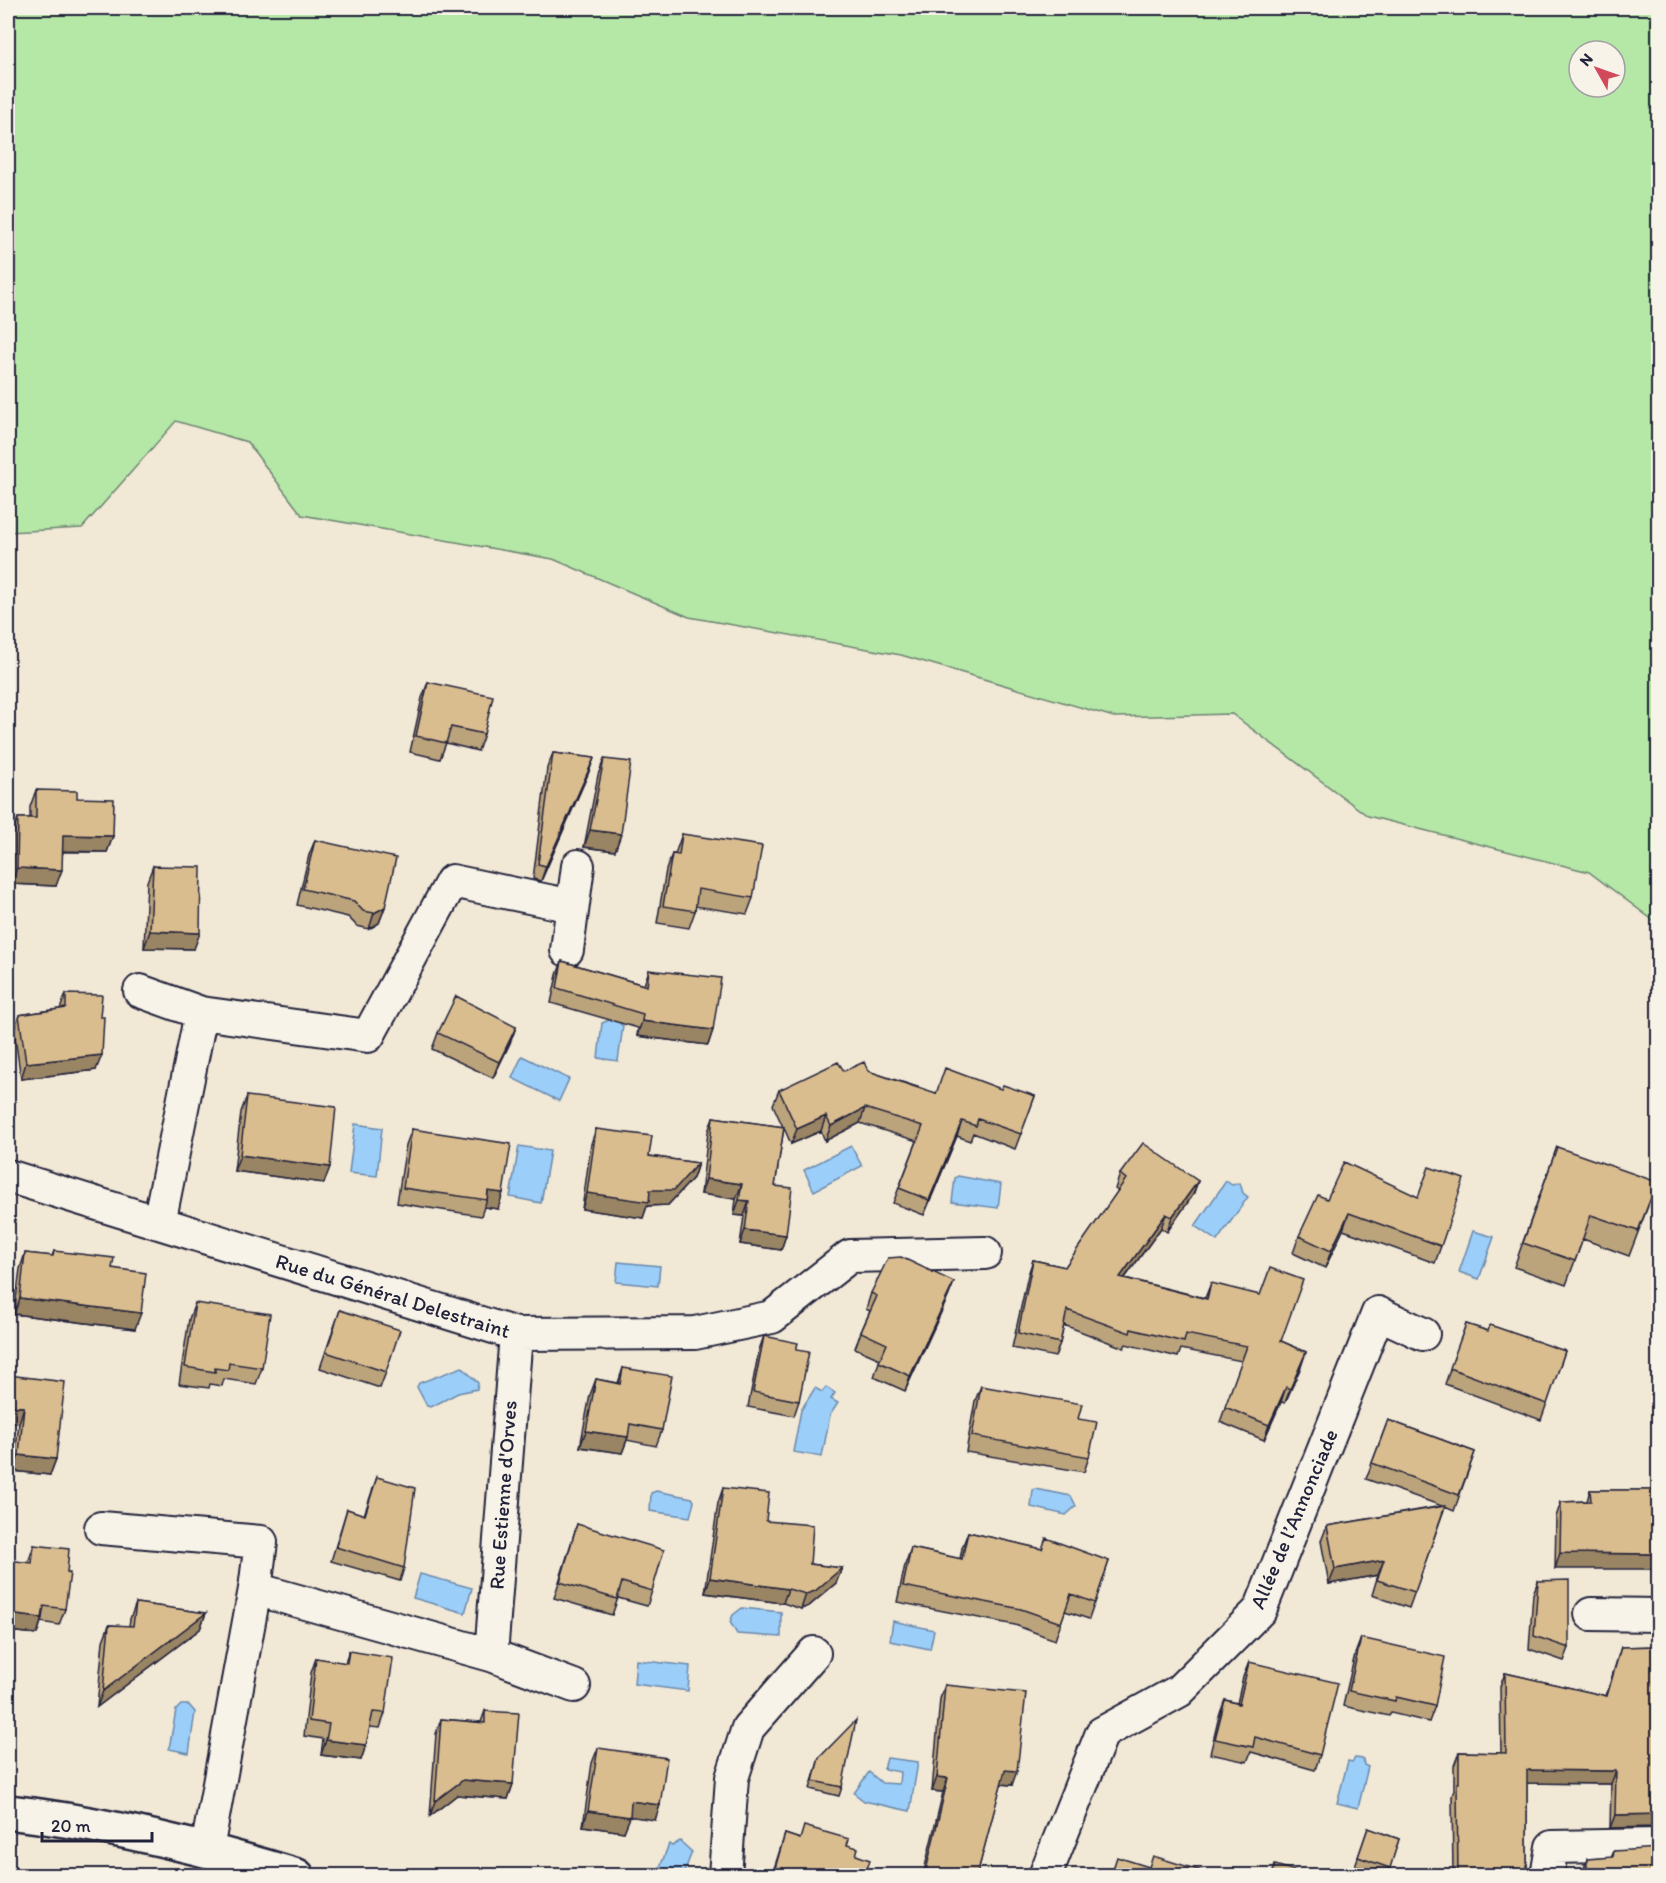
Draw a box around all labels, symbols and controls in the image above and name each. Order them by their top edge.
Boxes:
north arrow [1567,39,1627,99]
text: N [1575,49,1597,70]
street label: Rue du Général Delestraint [273,1248,514,1343]
street label: Rue Estienne d'Orves [483,1400,522,1590]
street label: Allée de l’Annonciade [1244,1425,1343,1612]
scale bar [42,1805,152,1843]
text: 20 m [51,1815,91,1837]

